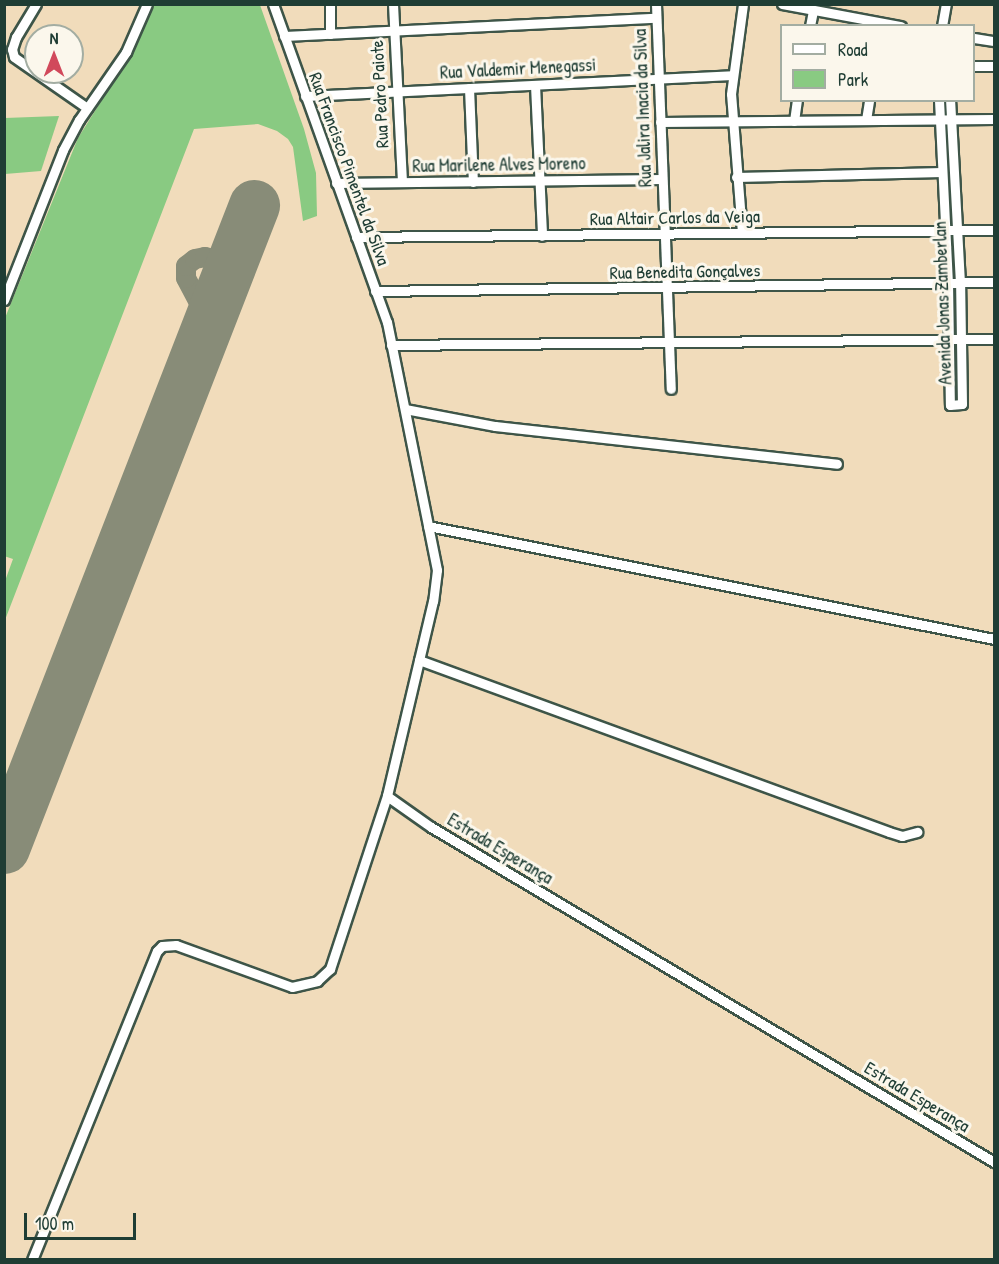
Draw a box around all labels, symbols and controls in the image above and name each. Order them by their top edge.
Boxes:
north arrow [24,24,84,84]
legend [780,24,975,102]
text: N [50,27,58,49]
street label: Rua Jalira Inacia da Silva [629,28,657,188]
text: Road [838,37,868,62]
street label: Rua Pedro Paiote [366,39,394,149]
street label: Rua Valdemir Menegassi [439,54,597,84]
text: Park [838,67,868,92]
street label: Rua Francisco Pimentel da Silva [304,70,394,268]
street label: Rua Marilene Alves Moreno [412,153,586,177]
street label: Rua Altair Carlos da Veiga [590,206,760,230]
street label: Avenida Jonas Zamberlan [929,221,957,385]
street label: Rua Benedita Gonçalves [609,260,761,284]
street label: Estrada Esperança [443,809,557,889]
street label: Estrada Esperança [860,1057,974,1137]
scale bar [27,1201,140,1239]
text: 100 m [35,1211,74,1236]

